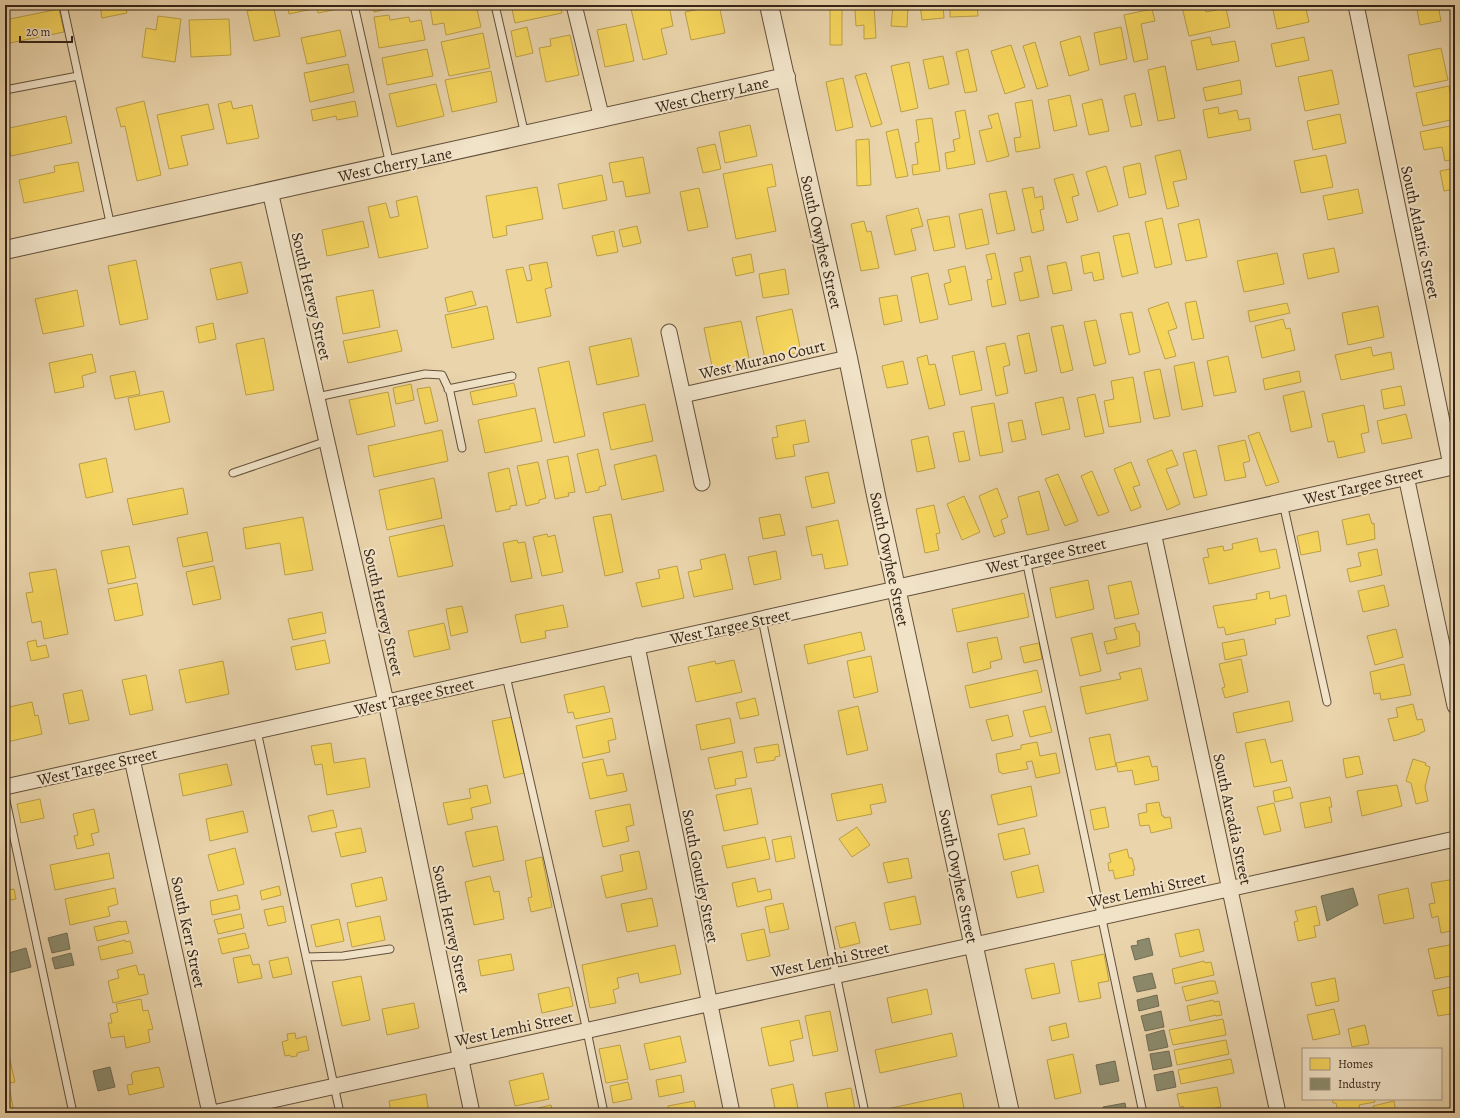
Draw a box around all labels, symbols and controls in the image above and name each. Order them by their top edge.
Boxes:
scale bar [20,18,72,44]
text: 20 m [26,24,50,40]
street label: West Cherry Lane [652,71,771,119]
street label: West Cherry Lane [335,142,454,188]
street label: South Atlantic Street [1395,164,1445,301]
street label: South Owyhee Street [795,173,847,311]
street label: South Hervey Street [286,230,336,362]
street label: West Murano Court [696,335,827,385]
street label: West Targee Street [1300,462,1425,511]
street label: South Owyhee Street [864,490,914,628]
street label: West Targee Street [983,533,1108,580]
street label: South Hervey Street [358,546,408,678]
street label: West Targee Street [667,604,792,651]
street label: West Targee Street [351,673,476,722]
street label: West Targee Street [34,743,159,792]
street label: South Arcadia Street [1207,751,1257,887]
street label: South Owyhee Street [933,807,983,945]
street label: South Gourley Street [676,808,724,945]
street label: South Hervey Street [427,863,475,995]
street label: West Lemhi Street [1085,867,1208,913]
street label: South Kerr Street [165,875,211,990]
street label: West Lemhi Street [768,937,891,983]
street label: West Lemhi Street [452,1006,575,1052]
legend [1302,1048,1442,1100]
text: Homes [1338,1056,1373,1072]
text: Industry [1338,1076,1381,1092]

